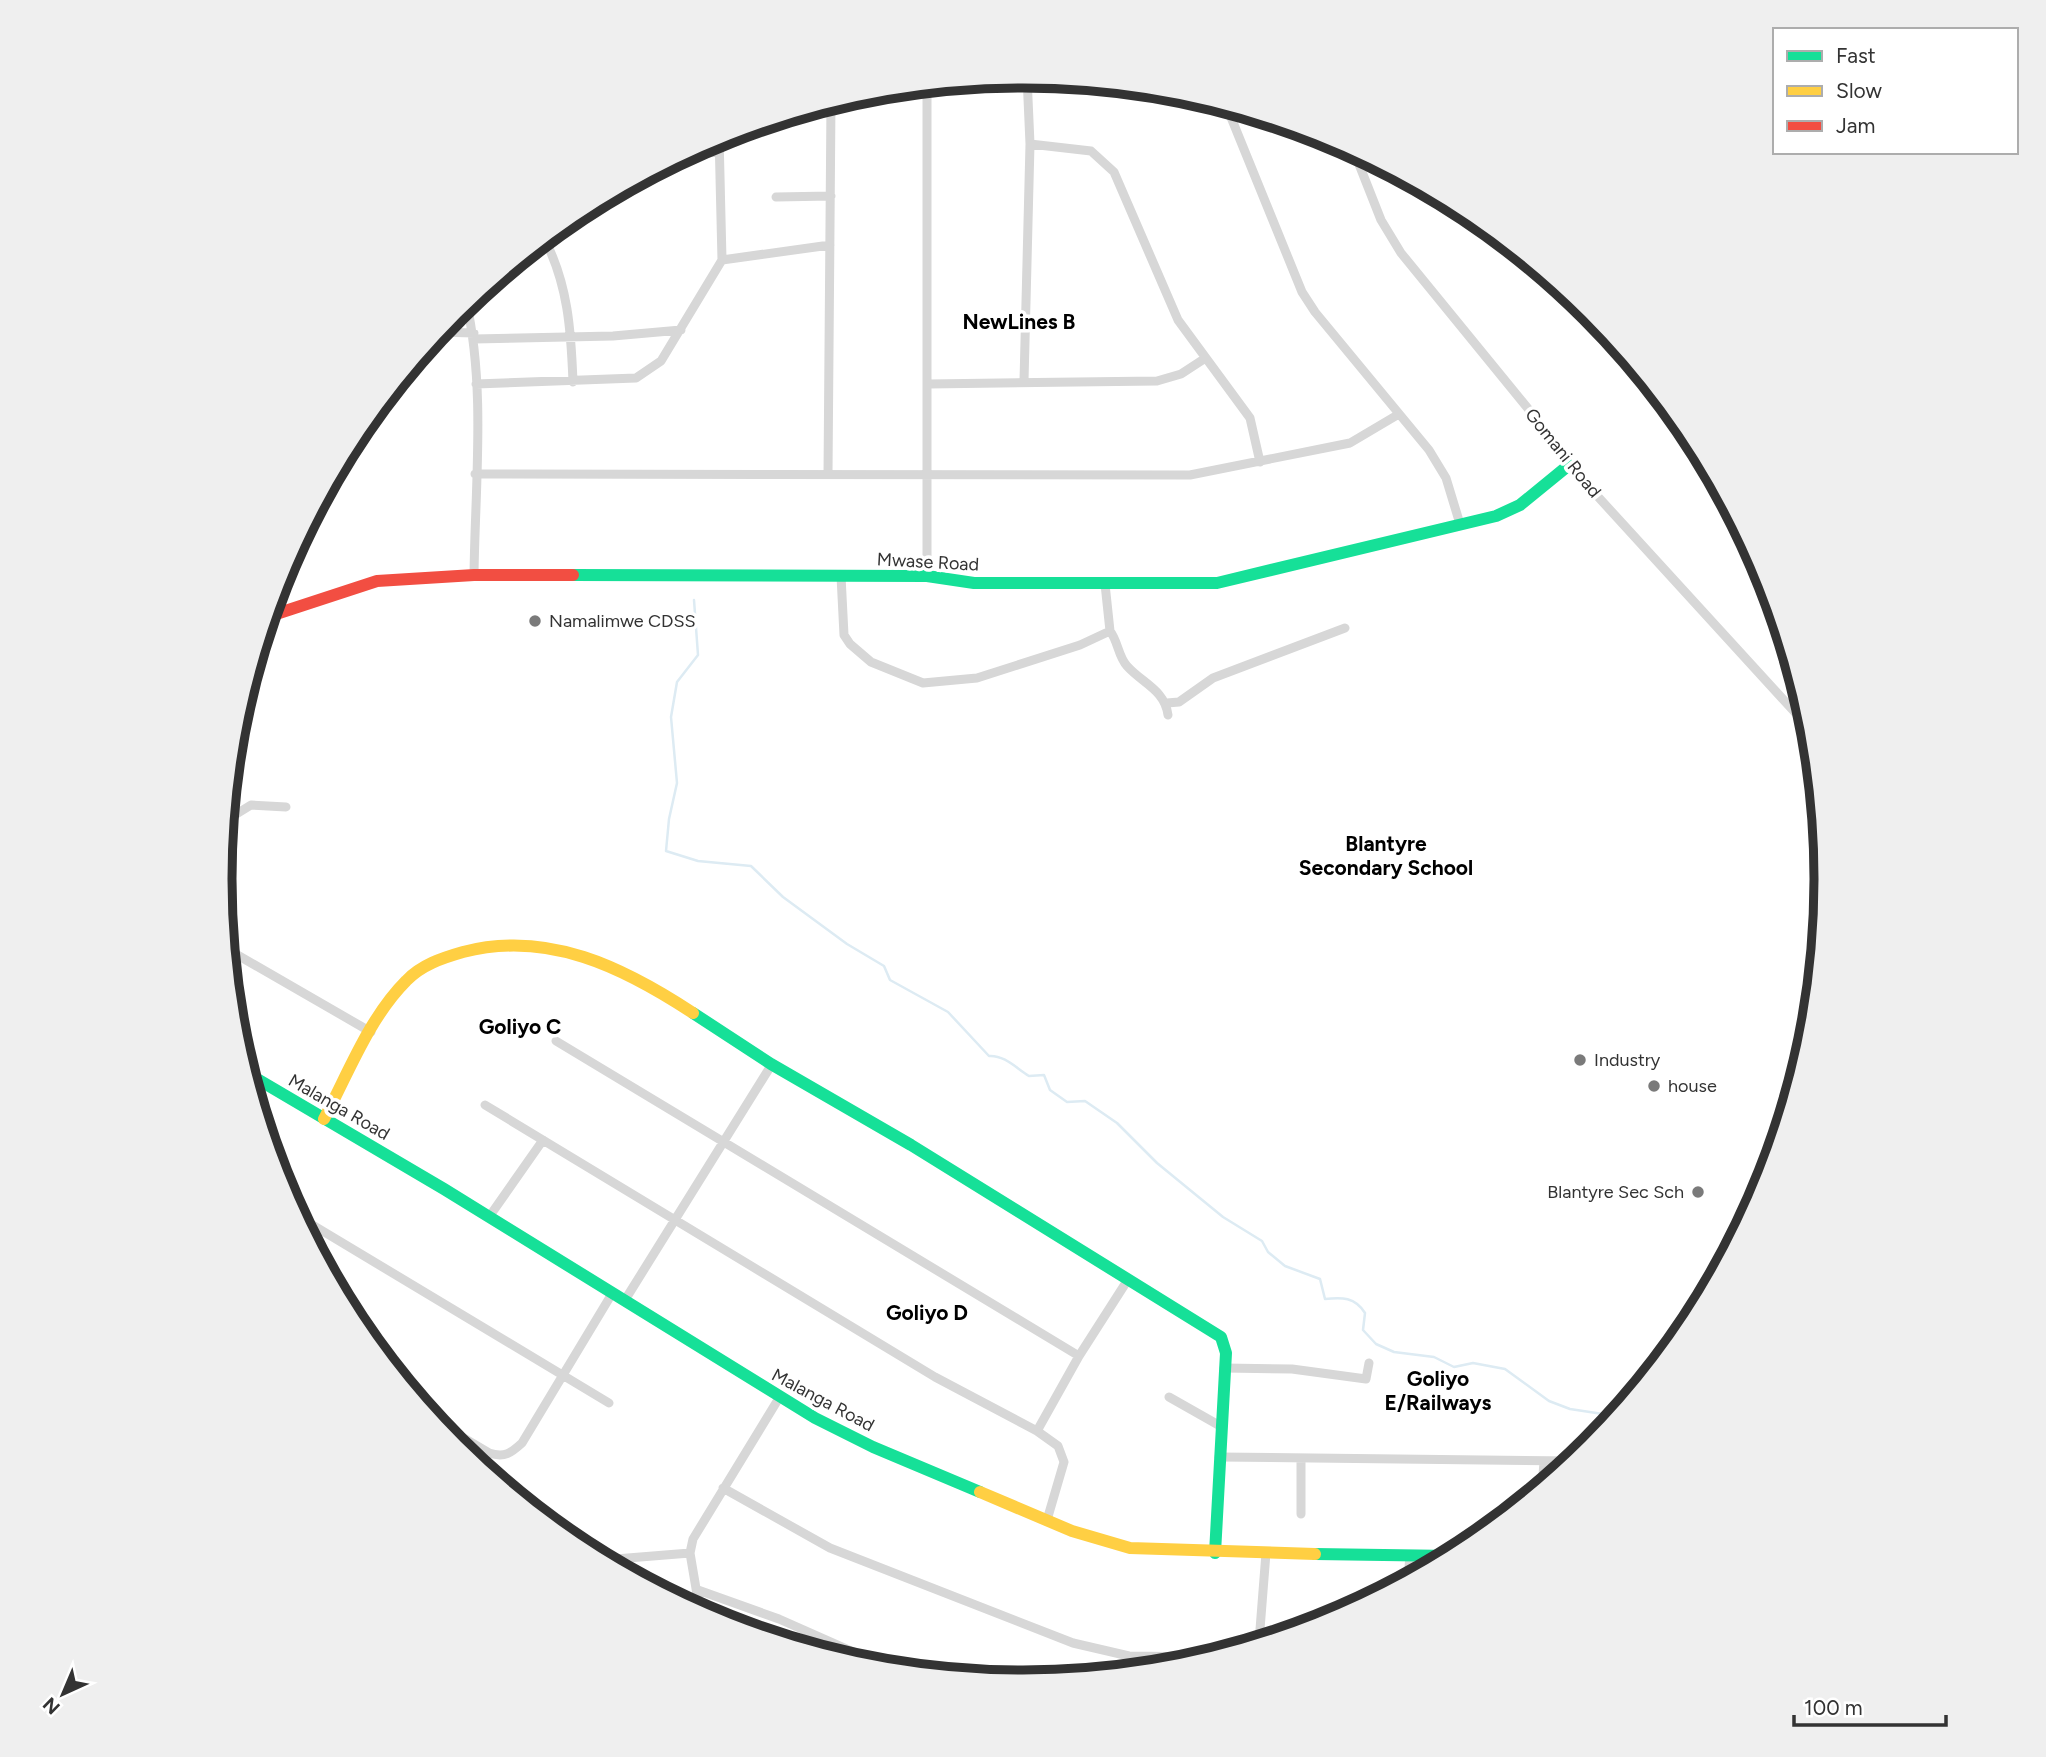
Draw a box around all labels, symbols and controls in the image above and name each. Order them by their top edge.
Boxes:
legend [1773,28,2018,154]
text: Fast [1836,43,1876,68]
text: Slow [1836,78,1882,103]
text: Jam [1836,113,1875,138]
district label: NewLines B [963,309,1076,334]
street label: Gomani Road [1520,404,1606,502]
street label: Mwase Road [876,548,980,576]
place label: Namalimwe CDSS [549,610,696,632]
marker: Namalimwe CDSS [527,613,543,629]
district label: Blantyre Secondary School [1299,831,1473,880]
district label: Goliyo C [479,1014,561,1039]
place label: Industry [1594,1049,1661,1071]
marker: Industry [1572,1052,1588,1068]
street label: Malanga Road [284,1069,394,1145]
place label: house [1668,1075,1717,1097]
marker: house [1646,1078,1662,1094]
place label: Blantyre Sec Sch [1547,1181,1684,1203]
marker: Blantyre Sec Sch [1690,1184,1706,1200]
district label: Goliyo D [886,1300,968,1325]
street label: Malanga Road [768,1364,878,1436]
district label: Goliyo E/Railways [1385,1366,1492,1415]
north arrow [28,1659,98,1729]
scale bar [1794,1684,1946,1728]
text: N [38,1692,65,1719]
text: 100 m [1804,1695,1863,1720]

